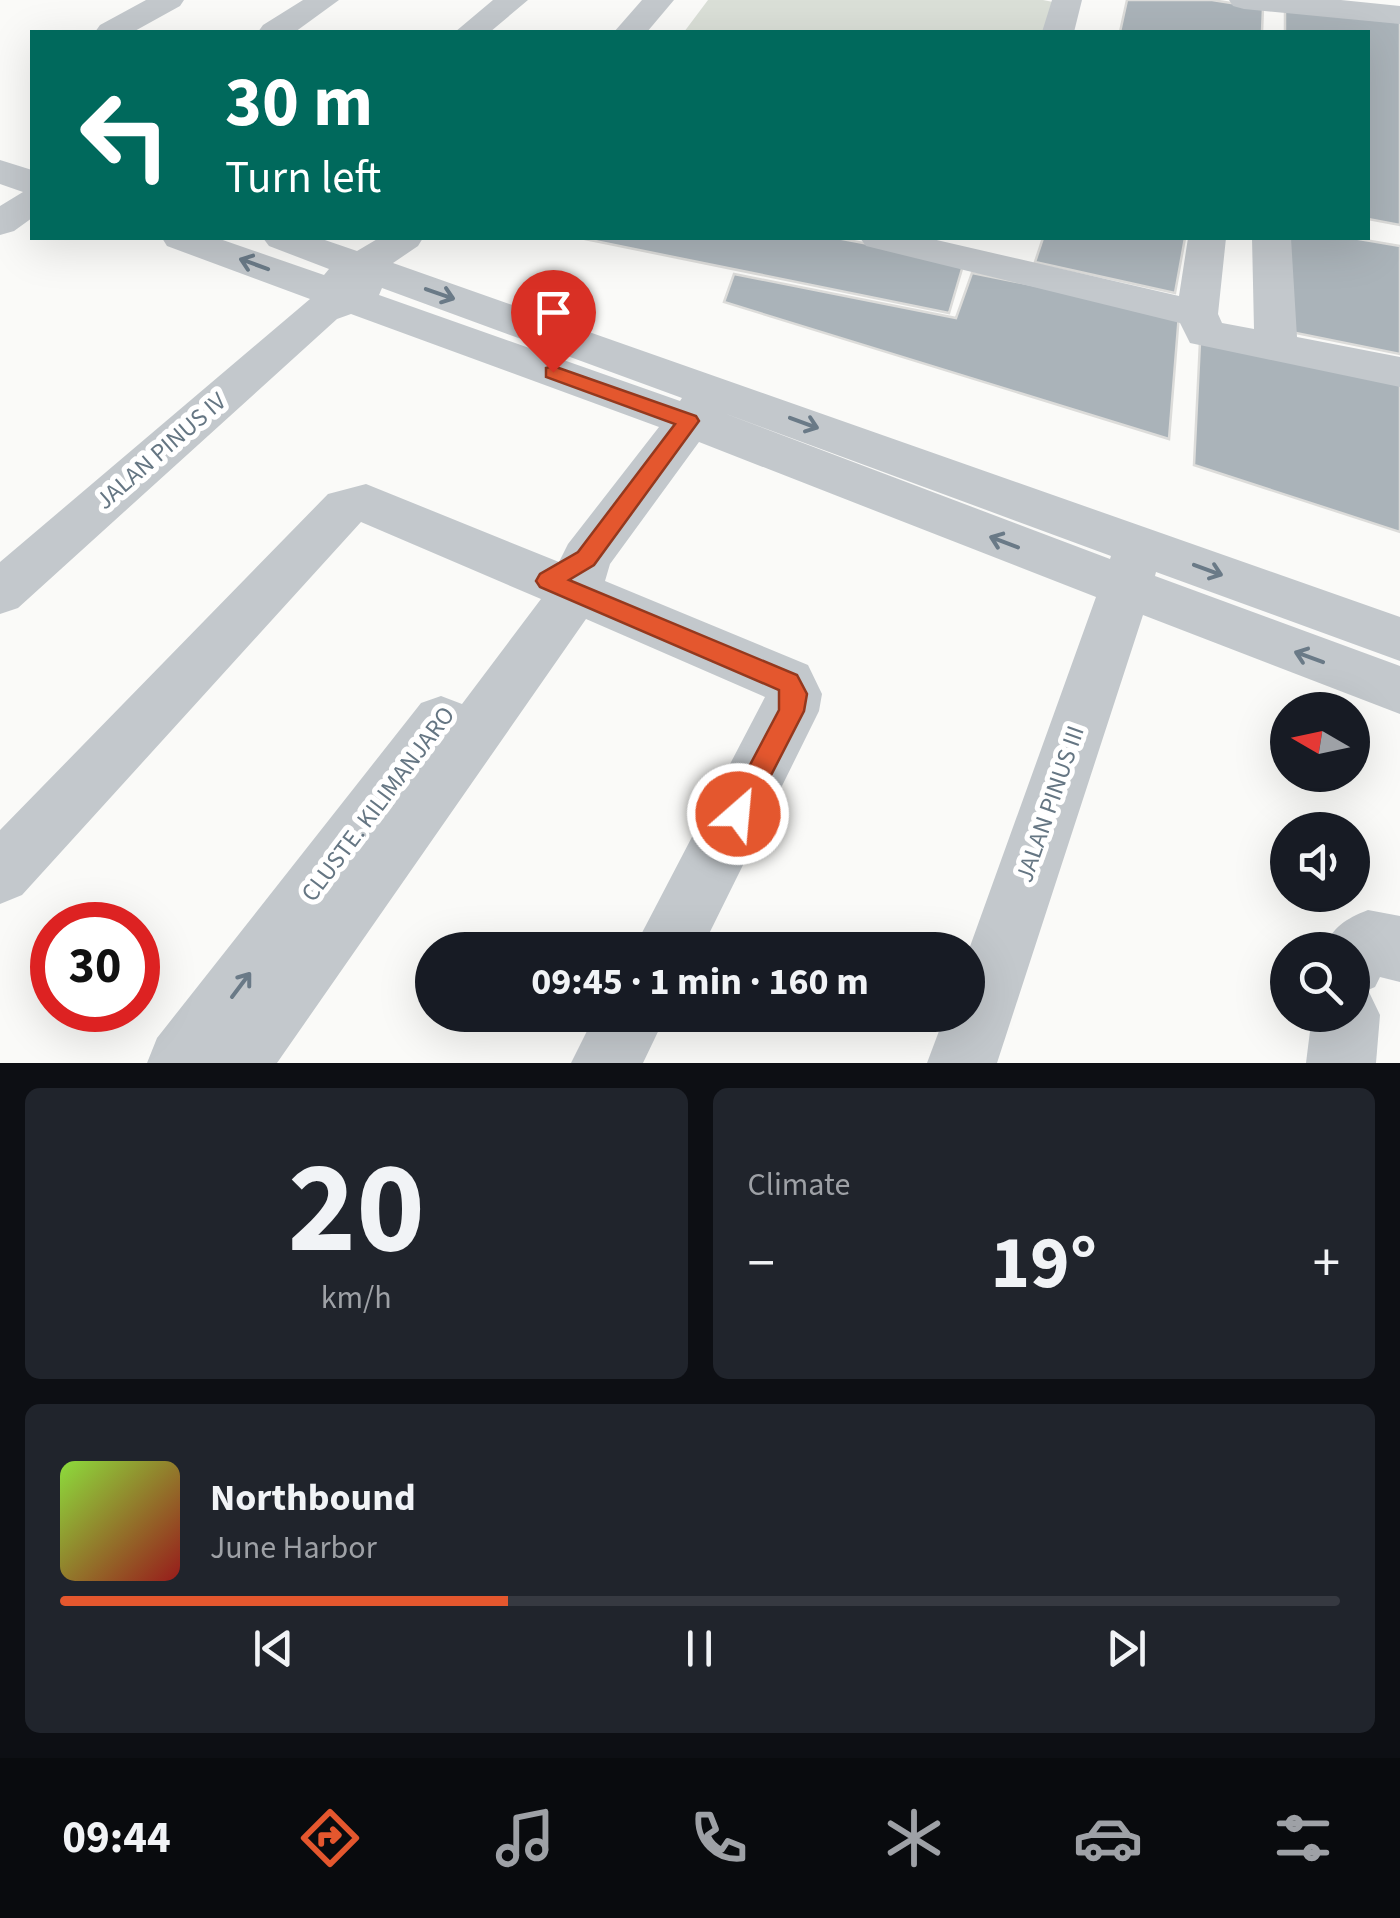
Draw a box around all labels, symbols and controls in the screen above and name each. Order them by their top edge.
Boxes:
text: 30 m [225,53,373,153]
icon: left [60,70,190,200]
text: Turn left [225,146,381,210]
one-way arrow [239,254,270,272]
pin [511,270,596,373]
icon: arrive [526,285,581,340]
one-way arrow [424,286,455,304]
street label: JALAN PINUS IV [88,384,234,518]
one-way arrow [788,415,819,433]
one-way arrow [990,532,1020,550]
one-way arrow [1192,562,1223,580]
one-way arrow [1294,647,1325,665]
north arrow [1270,692,1370,792]
map controls [1270,692,1370,1032]
street label: CLUSTE. KILIMANJARO [293,699,463,909]
street label: JALAN PINUS III [1006,721,1094,887]
position arrow [686,762,790,866]
button: sound [1270,812,1370,912]
speed limit sign: 30 [30,902,160,1032]
button: search [1270,932,1370,1032]
text: 09:45 · 1 min · 160 m [531,955,869,1009]
one-way arrow [230,972,251,999]
text: 20 [288,1117,425,1302]
text: Climate [748,1162,850,1208]
text: 19° [990,1210,1097,1317]
text: − [748,1225,775,1303]
text: + [1313,1225,1340,1303]
text: km/h [321,1275,392,1321]
text: Northbound [210,1471,416,1525]
text: June Harbor [210,1525,377,1571]
icon: previous [246,1621,301,1676]
icon: pause [672,1621,727,1676]
icon: next [1099,1621,1154,1676]
icon: directions [295,1803,365,1873]
icon: music [490,1803,560,1873]
icon: phone [684,1803,754,1873]
icon: climate [879,1803,949,1873]
icon: car [1073,1803,1143,1873]
icon: filters [1268,1803,1338,1873]
text: 09:44 [62,1806,171,1870]

